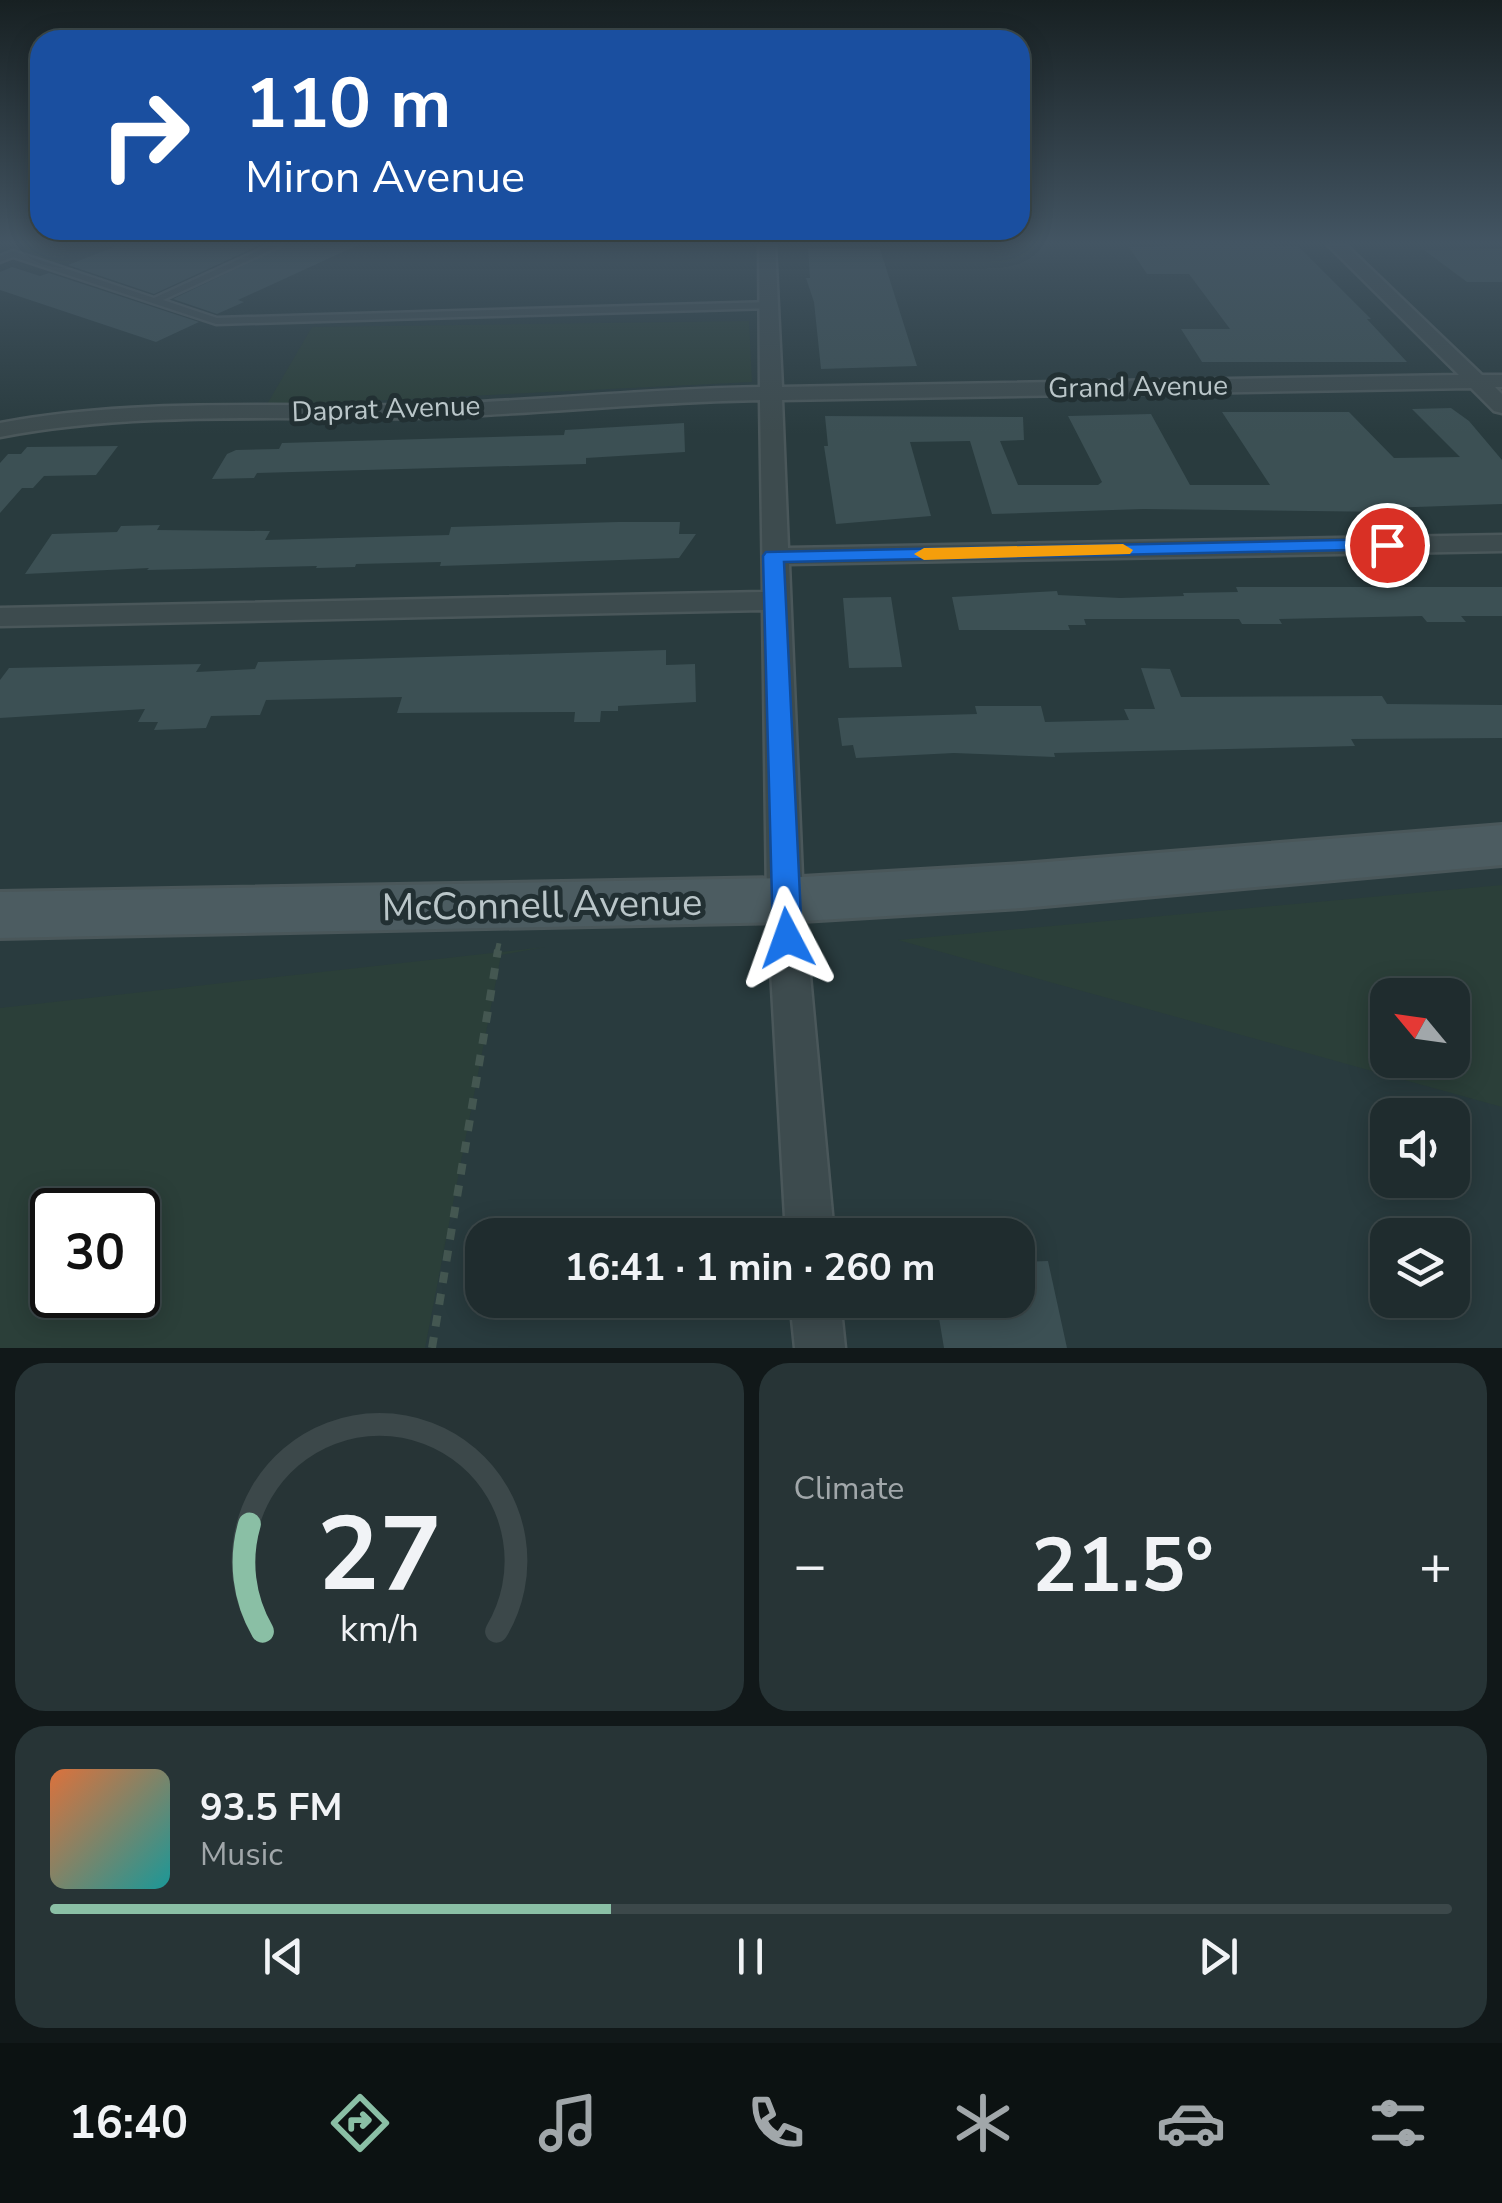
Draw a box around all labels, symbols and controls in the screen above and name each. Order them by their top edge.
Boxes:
text: 110 m [245,56,451,152]
icon: right [80,70,210,200]
text: Miron Avenue [245,147,525,208]
street label: Grand Avenue [1048,366,1228,408]
street label: Daprat Avenue [291,387,481,431]
pin [1345,503,1430,588]
icon: arrive [1360,518,1415,573]
street label: McConnell Avenue [381,877,703,933]
position arrow [735,886,839,990]
north arrow [1370,978,1470,1078]
map controls [1370,978,1470,1318]
button: sound [1370,1098,1470,1198]
speed limit sign: 30 [30,1188,160,1318]
button: layers [1370,1218,1470,1318]
text: 16:41 · 1 min · 260 m [565,1242,935,1293]
text: Climate [794,1467,904,1510]
text: 27 [317,1484,442,1626]
text: 21.5° [1032,1515,1214,1617]
text: − [794,1528,827,1603]
text: + [1419,1528,1452,1603]
text: km/h [340,1605,419,1654]
text: 93.5 FM [200,1782,342,1833]
text: Music [200,1833,283,1876]
icon: previous [256,1929,311,1984]
icon: pause [723,1929,778,1984]
icon: next [1191,1929,1246,1984]
icon: directions [325,2088,395,2158]
icon: music [533,2088,603,2158]
icon: phone [741,2088,811,2158]
icon: climate [948,2088,1018,2158]
icon: car [1156,2088,1226,2158]
icon: filters [1363,2088,1433,2158]
text: 16:40 [69,2093,188,2154]

